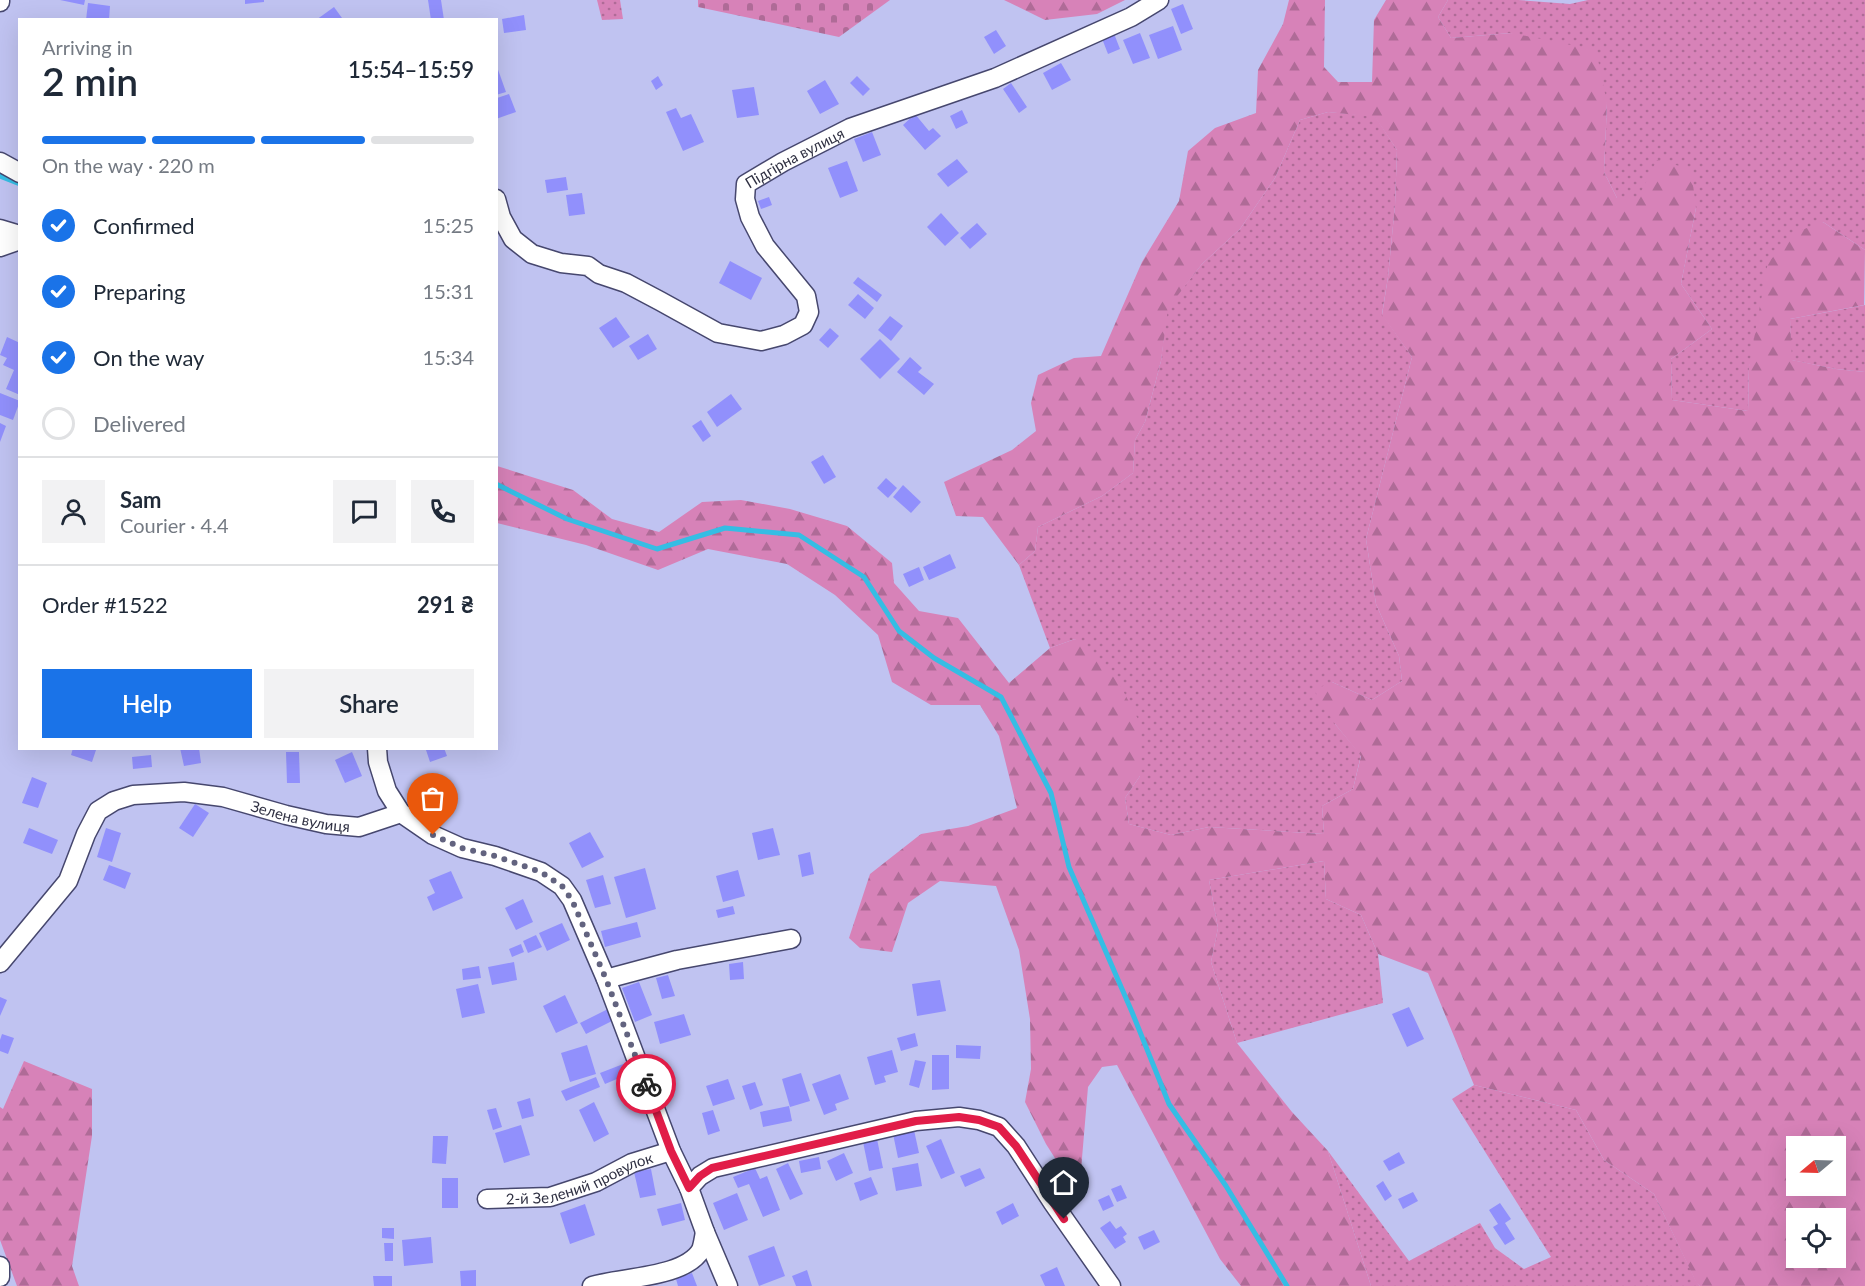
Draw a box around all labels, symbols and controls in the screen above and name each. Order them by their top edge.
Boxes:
text: Arriving in [42,35,133,59]
text: 15:54–15:59 [348,56,474,83]
text: 2 min [42,58,138,104]
street label: Підгірна вулиця [742,124,847,192]
text: On the way · 220 m [42,153,215,177]
icon: check [42,209,75,242]
text: Confirmed [93,212,195,239]
text: 15:25 [423,213,474,237]
icon: check [42,275,75,308]
text: Preparing [93,278,185,305]
text: 15:31 [423,279,474,303]
icon: check [42,341,75,374]
text: On the way [93,344,204,371]
text: 15:34 [423,345,474,369]
text: Delivered [93,410,186,437]
button: person [42,480,105,543]
button: chat [333,480,396,543]
button: phone [411,480,474,543]
text: Sam [120,486,162,513]
text: Courier · 4.4 [120,513,229,537]
text: Order #1522 [42,591,168,618]
text: 291 ₴ [417,591,474,618]
button: Help [42,669,252,738]
button: Share [264,669,474,738]
pin [407,773,458,835]
icon: bag [416,782,449,815]
street label: Зелена вулиця [249,796,351,835]
courier [616,1054,676,1114]
icon: bike [630,1068,663,1101]
north arrow [1786,1136,1846,1196]
map controls [1786,1136,1846,1268]
street label: 2-й Зелений провулок [506,1148,655,1207]
pin [1038,1157,1089,1219]
icon: home [1047,1166,1080,1199]
button: locate [1786,1208,1846,1268]

